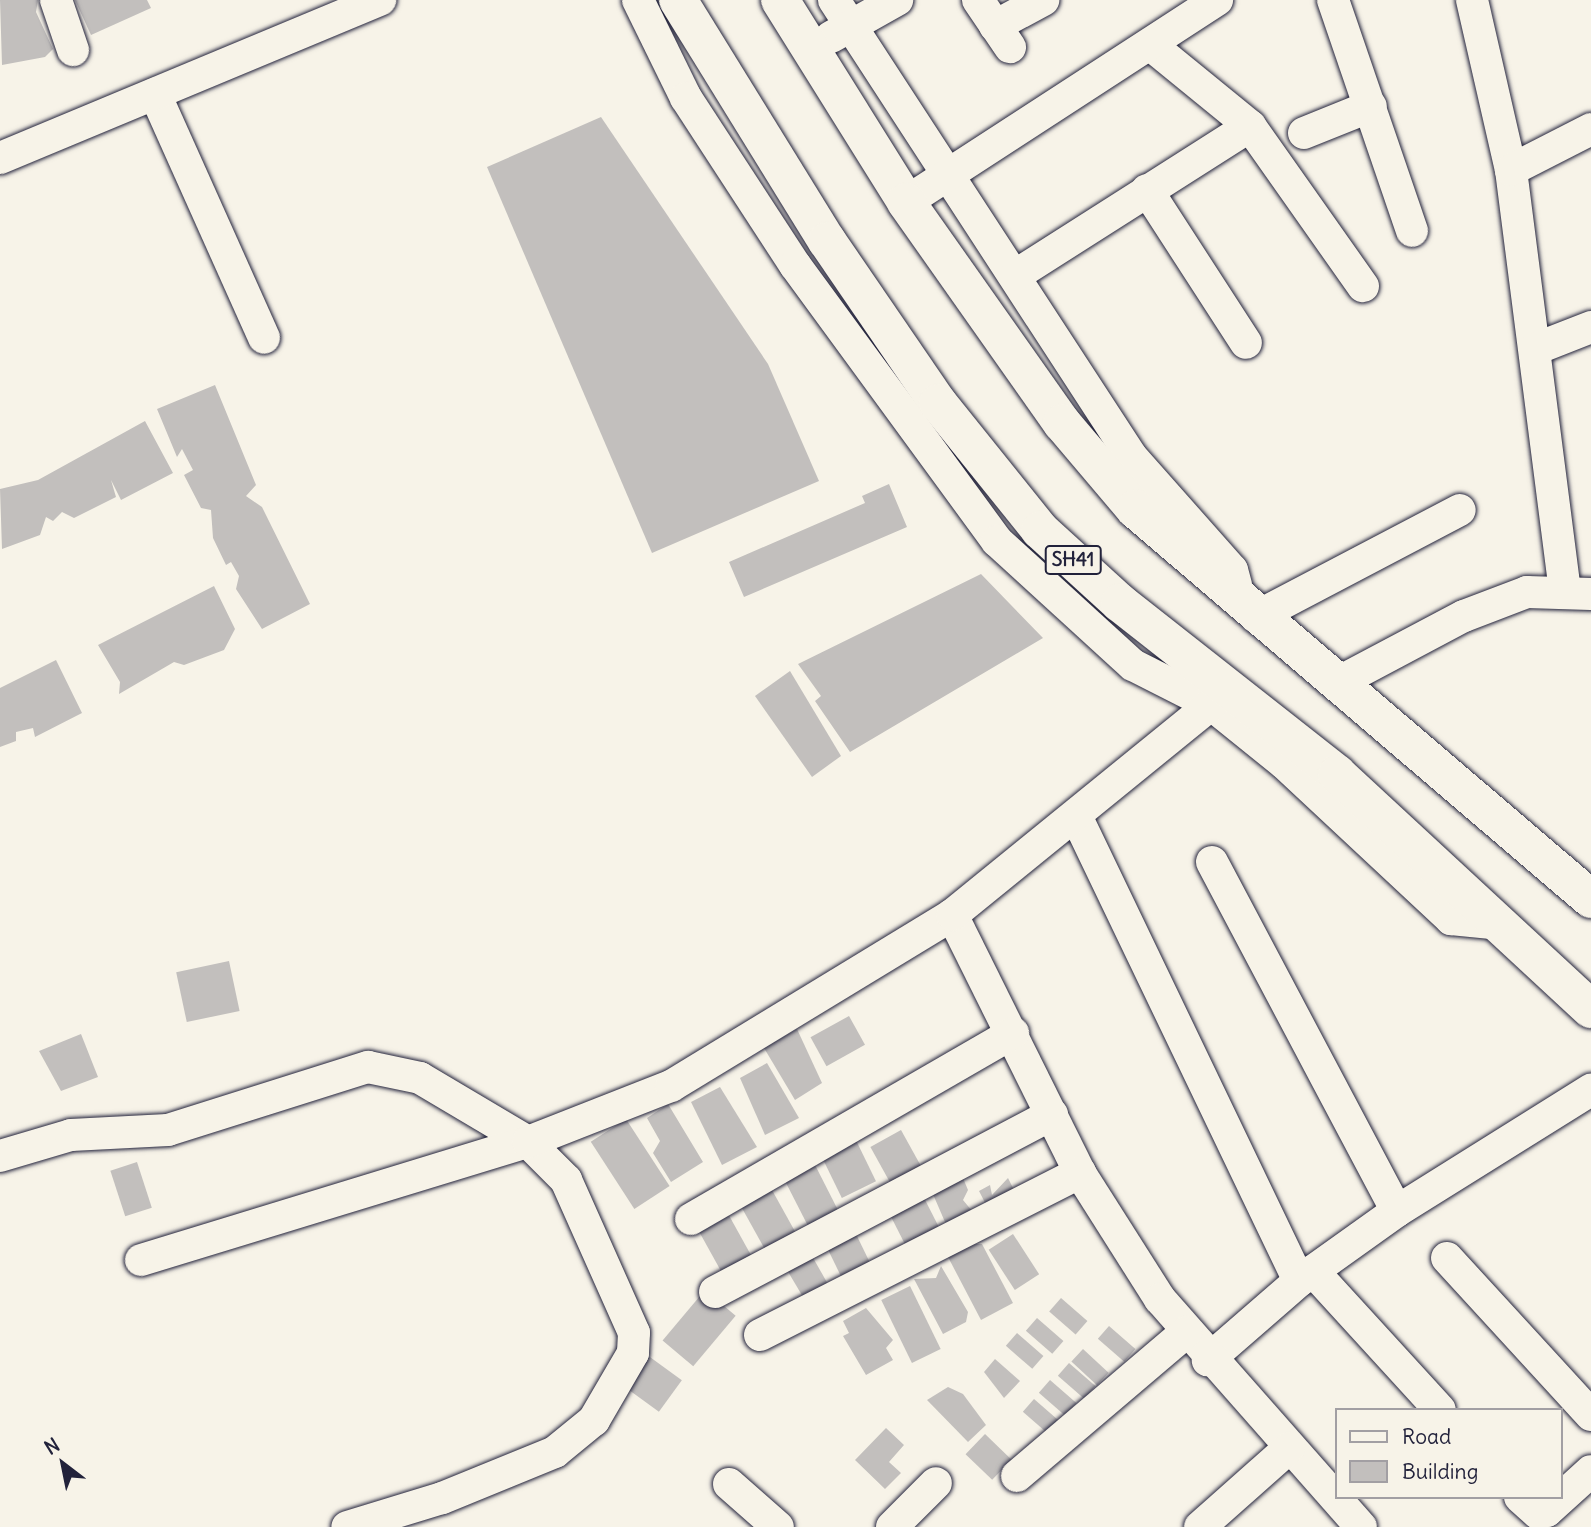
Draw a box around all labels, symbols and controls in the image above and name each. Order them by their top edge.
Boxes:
road number: SH41 [1043,544,1103,576]
legend [1336,1408,1563,1499]
text: Road [1402,1423,1451,1450]
north arrow [28,1429,98,1499]
text: N [40,1433,64,1460]
text: Building [1402,1458,1478,1485]

